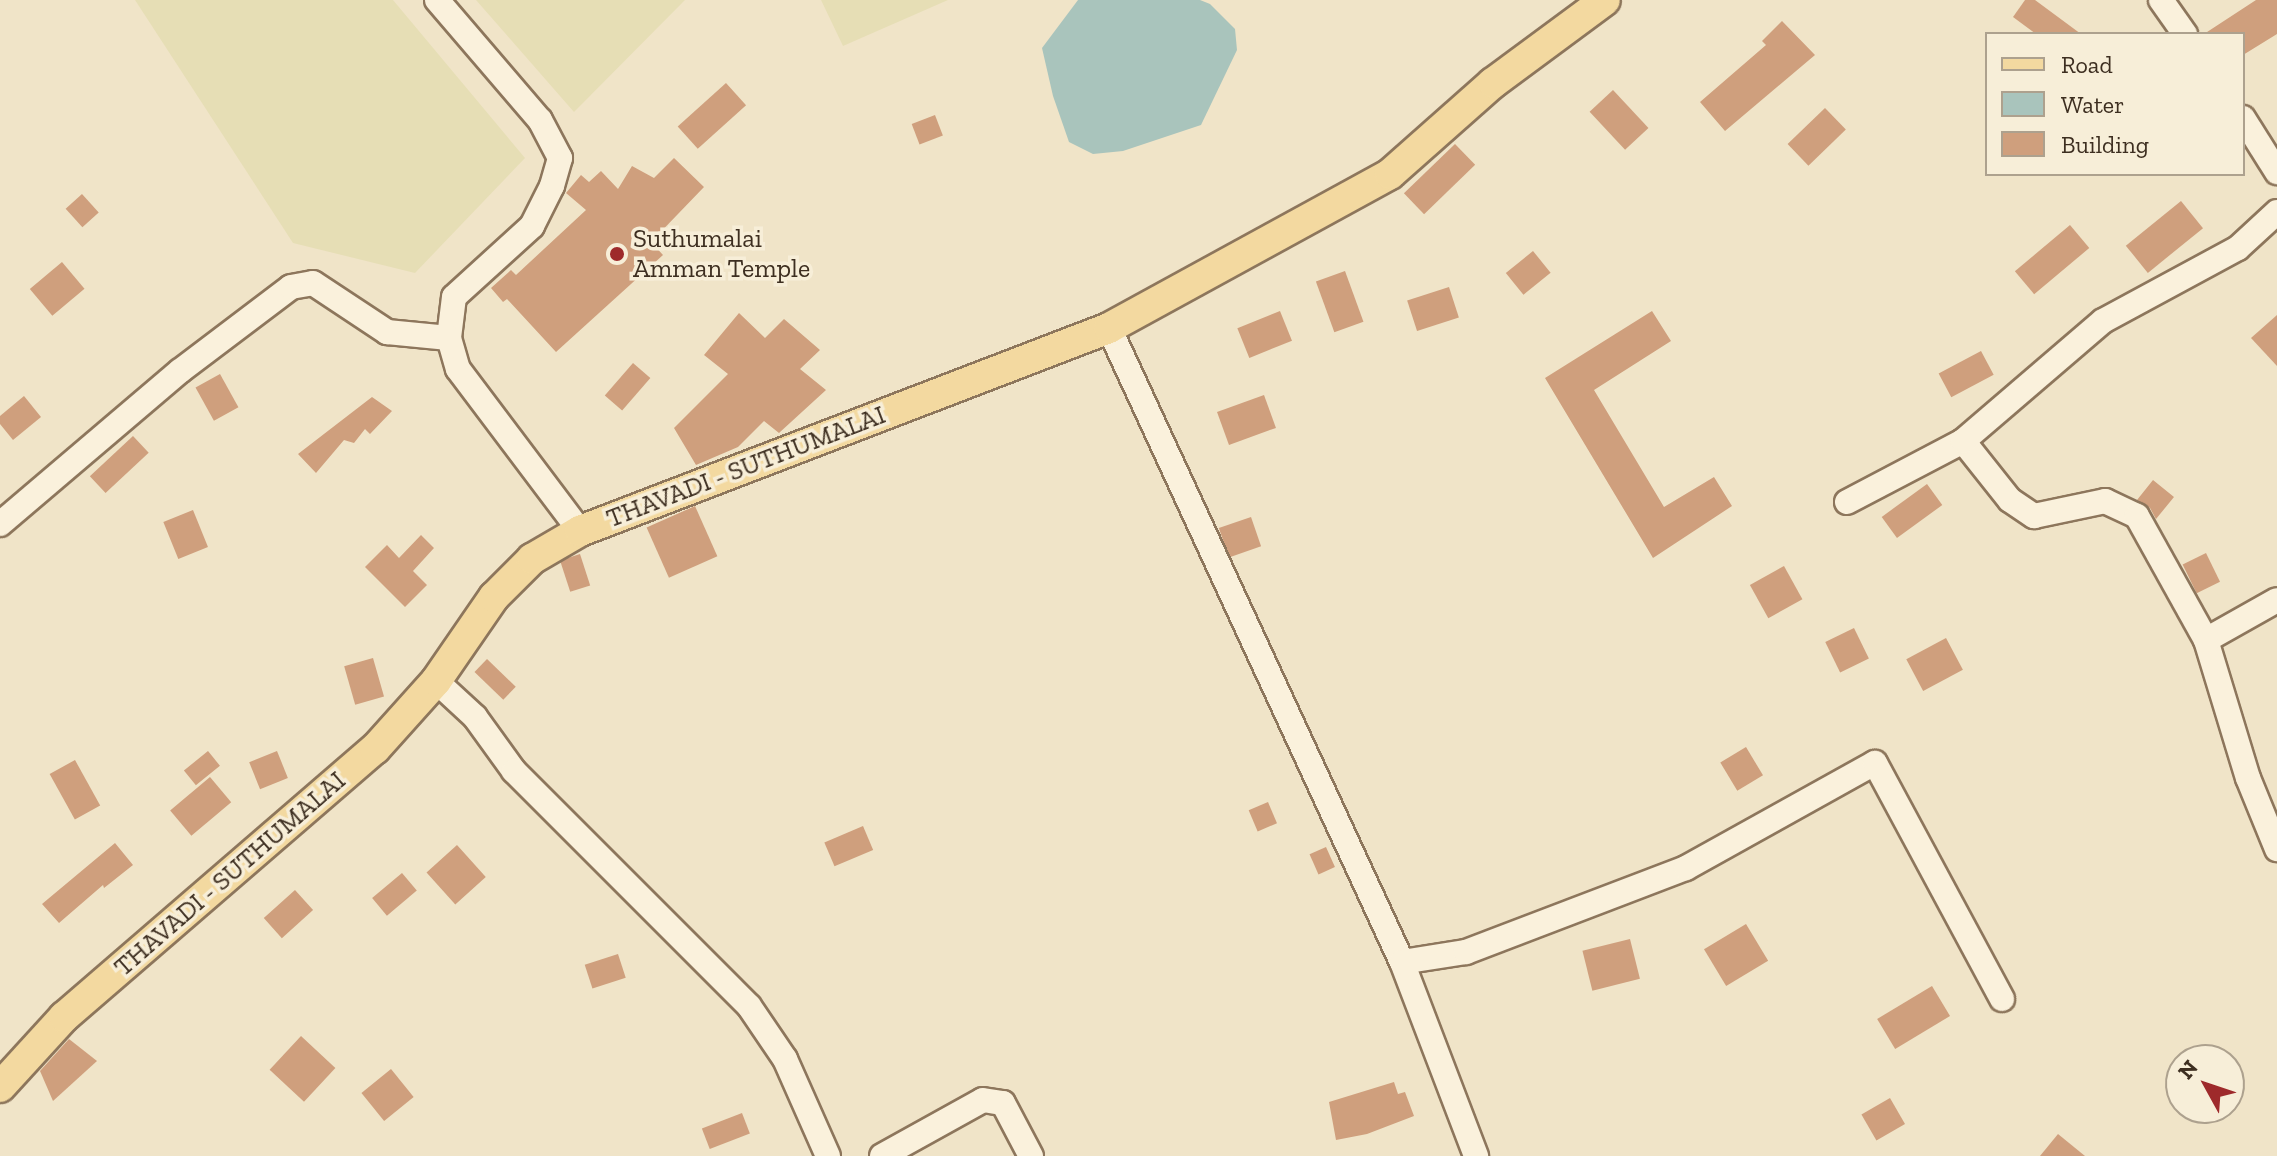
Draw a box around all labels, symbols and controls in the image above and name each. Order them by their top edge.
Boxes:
legend [1985,32,2245,176]
text: Road [2061,50,2113,79]
text: Water [2061,90,2124,119]
text: Building [2061,130,2149,159]
place label: Suthumalai Amman Temple [633,223,811,284]
marker: Suthumalai Amman Temple [608,245,626,263]
street label: THAVADI - SUTHUMALAI [602,399,890,535]
street label: THAVADI - SUTHUMALAI [108,765,352,983]
north arrow [2165,1044,2245,1124]
text: N [2172,1054,2203,1085]

